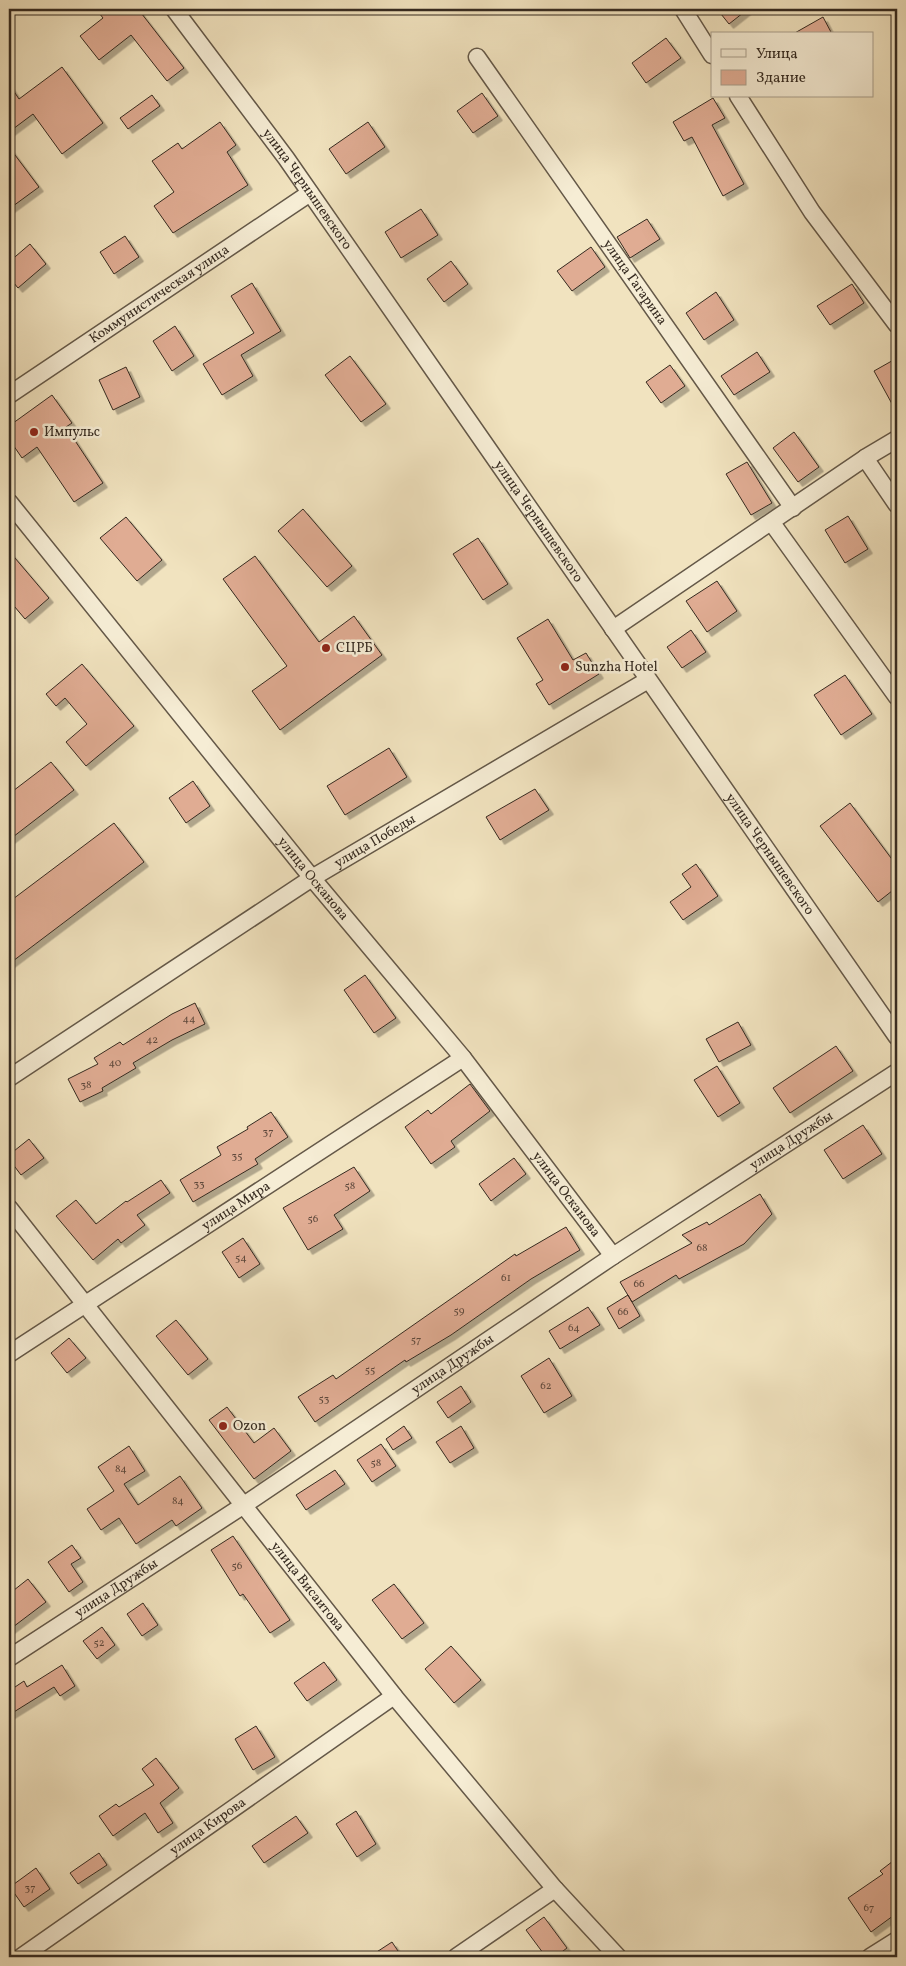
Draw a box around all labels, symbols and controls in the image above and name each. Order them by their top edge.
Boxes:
legend [711,32,874,98]
text: Улица [756,44,798,65]
text: Здание [756,68,806,89]
street label: улица Чернышевского [258,125,357,254]
street label: улица Гагарина [598,236,671,329]
street label: Коммунистическая улица [85,240,233,348]
place label: Импульс [44,423,100,442]
marker: Импульс [28,426,40,438]
street label: улица Чернышевского [490,457,588,586]
place label: СЦРБ [336,639,373,658]
marker: СЦРБ [320,642,332,654]
place label: Sunzha Hotel [575,658,658,677]
marker: Sunzha Hotel [559,661,571,673]
street label: улица Чернышевского [721,789,819,919]
street label: улица Победы [331,809,419,872]
street label: улица Осканова [273,833,353,924]
house number: 44 [182,1012,196,1027]
house number: 42 [146,1033,158,1048]
house number: 40 [109,1056,122,1071]
house number: 38 [80,1078,92,1093]
street label: улица Дружбы [746,1106,837,1175]
house number: 37 [263,1125,273,1140]
street label: улица Осканова [528,1148,605,1241]
house number: 35 [232,1149,242,1164]
house number: 33 [193,1177,205,1192]
street label: улица Мира [198,1177,274,1235]
house number: 58 [345,1179,356,1194]
house number: 56 [308,1212,319,1227]
house number: 68 [696,1241,708,1256]
house number: 54 [235,1251,247,1266]
house number: 61 [501,1271,511,1286]
house number: 66 [633,1277,645,1292]
house number: 59 [454,1304,465,1319]
house number: 66 [617,1305,629,1320]
house number: 64 [568,1321,580,1336]
street label: улица Дружбы [407,1330,498,1399]
house number: 57 [411,1333,421,1348]
house number: 55 [365,1363,375,1378]
house number: 62 [540,1379,552,1394]
house number: 53 [319,1392,330,1407]
place label: Ozon [233,1417,266,1436]
marker: Ozon [217,1420,229,1432]
house number: 58 [371,1456,382,1471]
house number: 84 [115,1462,127,1477]
house number: 84 [172,1494,184,1509]
street label: улица Висаитова [266,1538,349,1635]
street label: улица Дружбы [71,1554,162,1622]
house number: 56 [232,1559,243,1574]
house number: 52 [93,1636,105,1651]
street label: улица Кирова [166,1793,250,1860]
house number: 37 [25,1881,35,1896]
house number: 67 [864,1901,874,1916]

